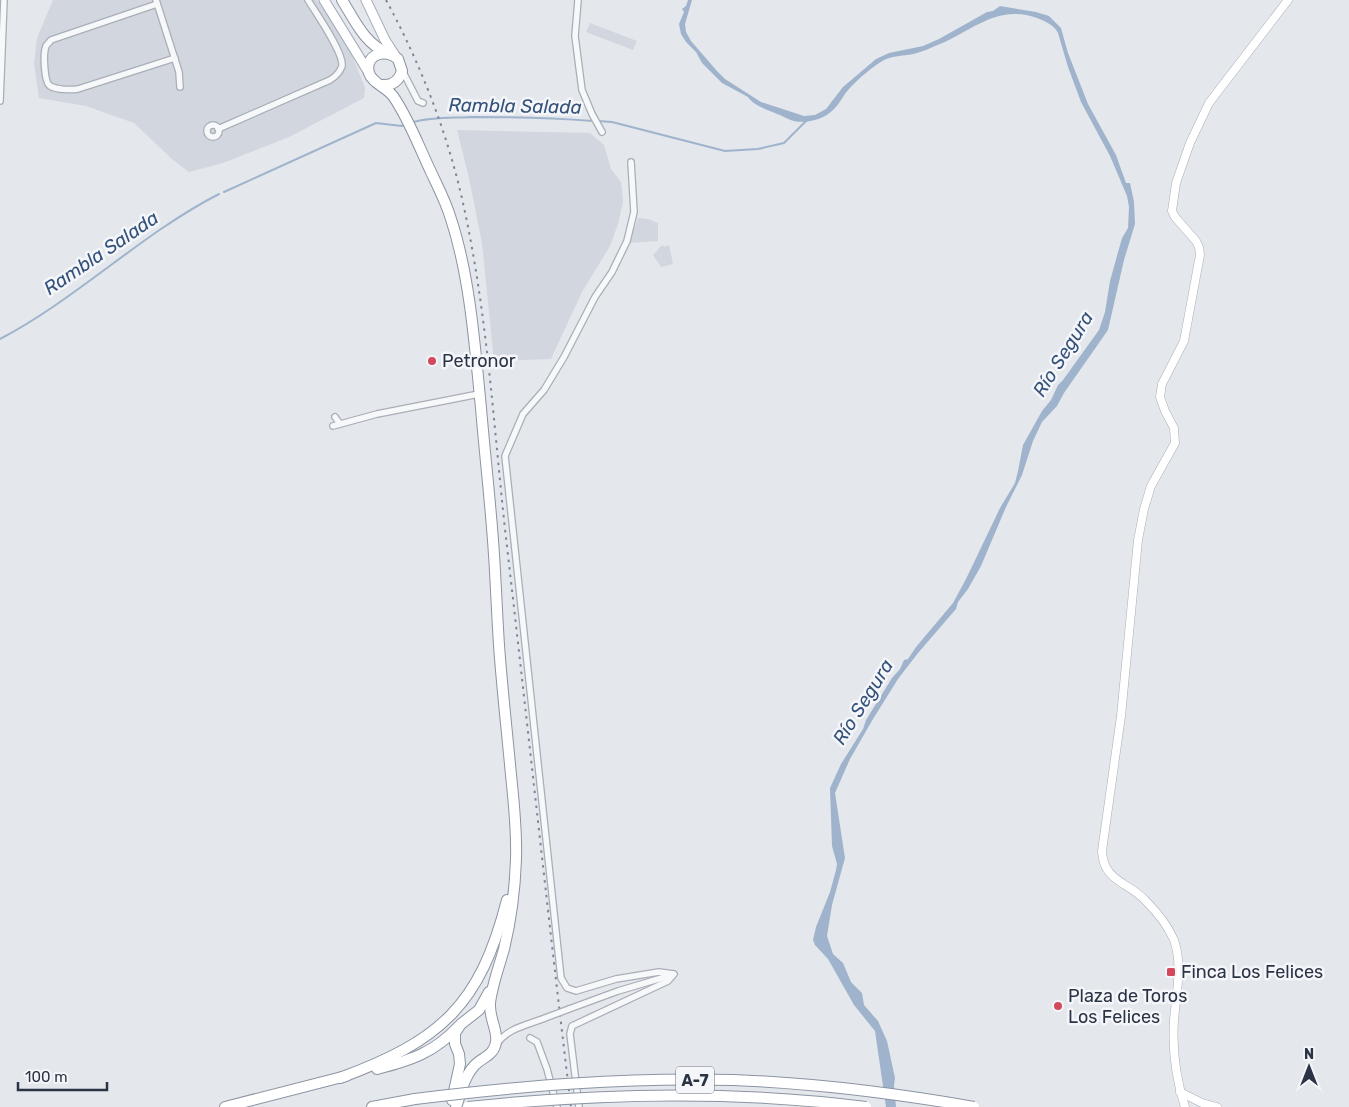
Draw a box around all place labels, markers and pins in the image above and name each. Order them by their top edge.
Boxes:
place label: Petronor [442,350,516,372]
marker: Petronor [426,355,438,367]
place label: Finca Los Felices [1181,961,1323,983]
marker: Finca Los Felices [1165,966,1177,978]
place label: Plaza de Toros Los Felices [1068,985,1187,1028]
marker: Plaza de Toros Los Felices [1052,1000,1064,1012]

